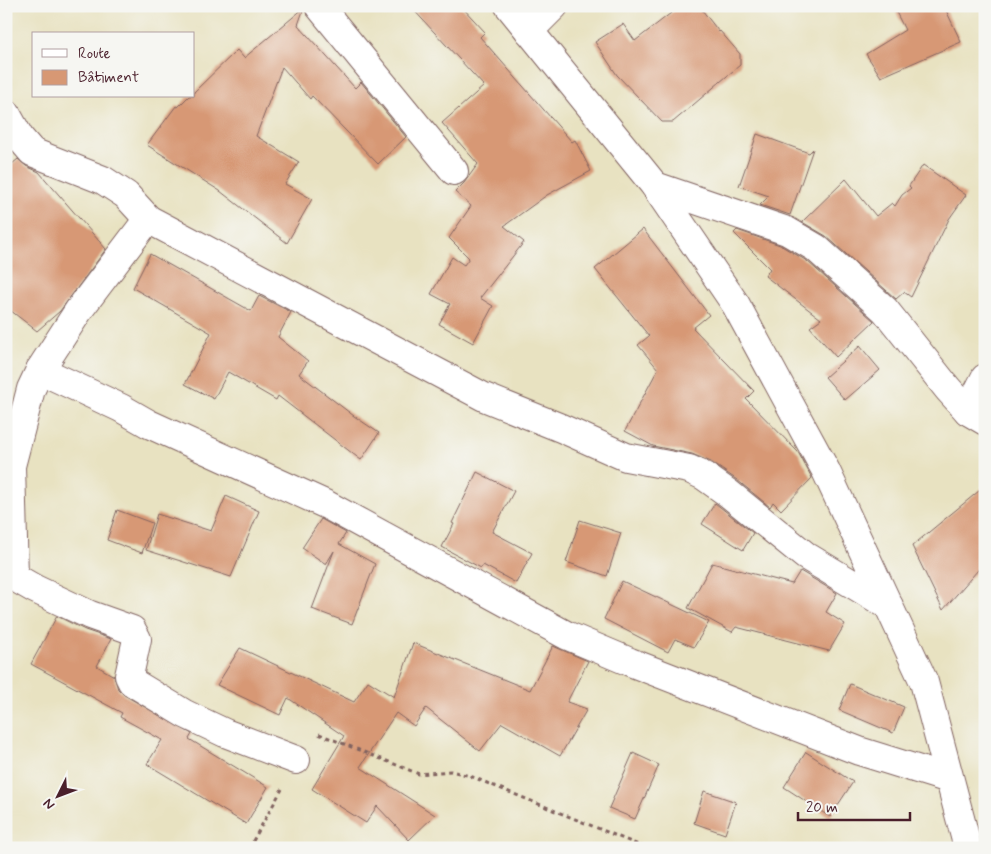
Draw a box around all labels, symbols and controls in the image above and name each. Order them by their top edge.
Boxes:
legend [32,32,195,98]
text: Route [78,44,111,64]
text: Bâtiment [78,68,139,88]
north arrow [32,772,82,822]
scale bar [798,789,911,821]
text: N [39,795,59,814]
text: 20 m [806,798,838,818]

